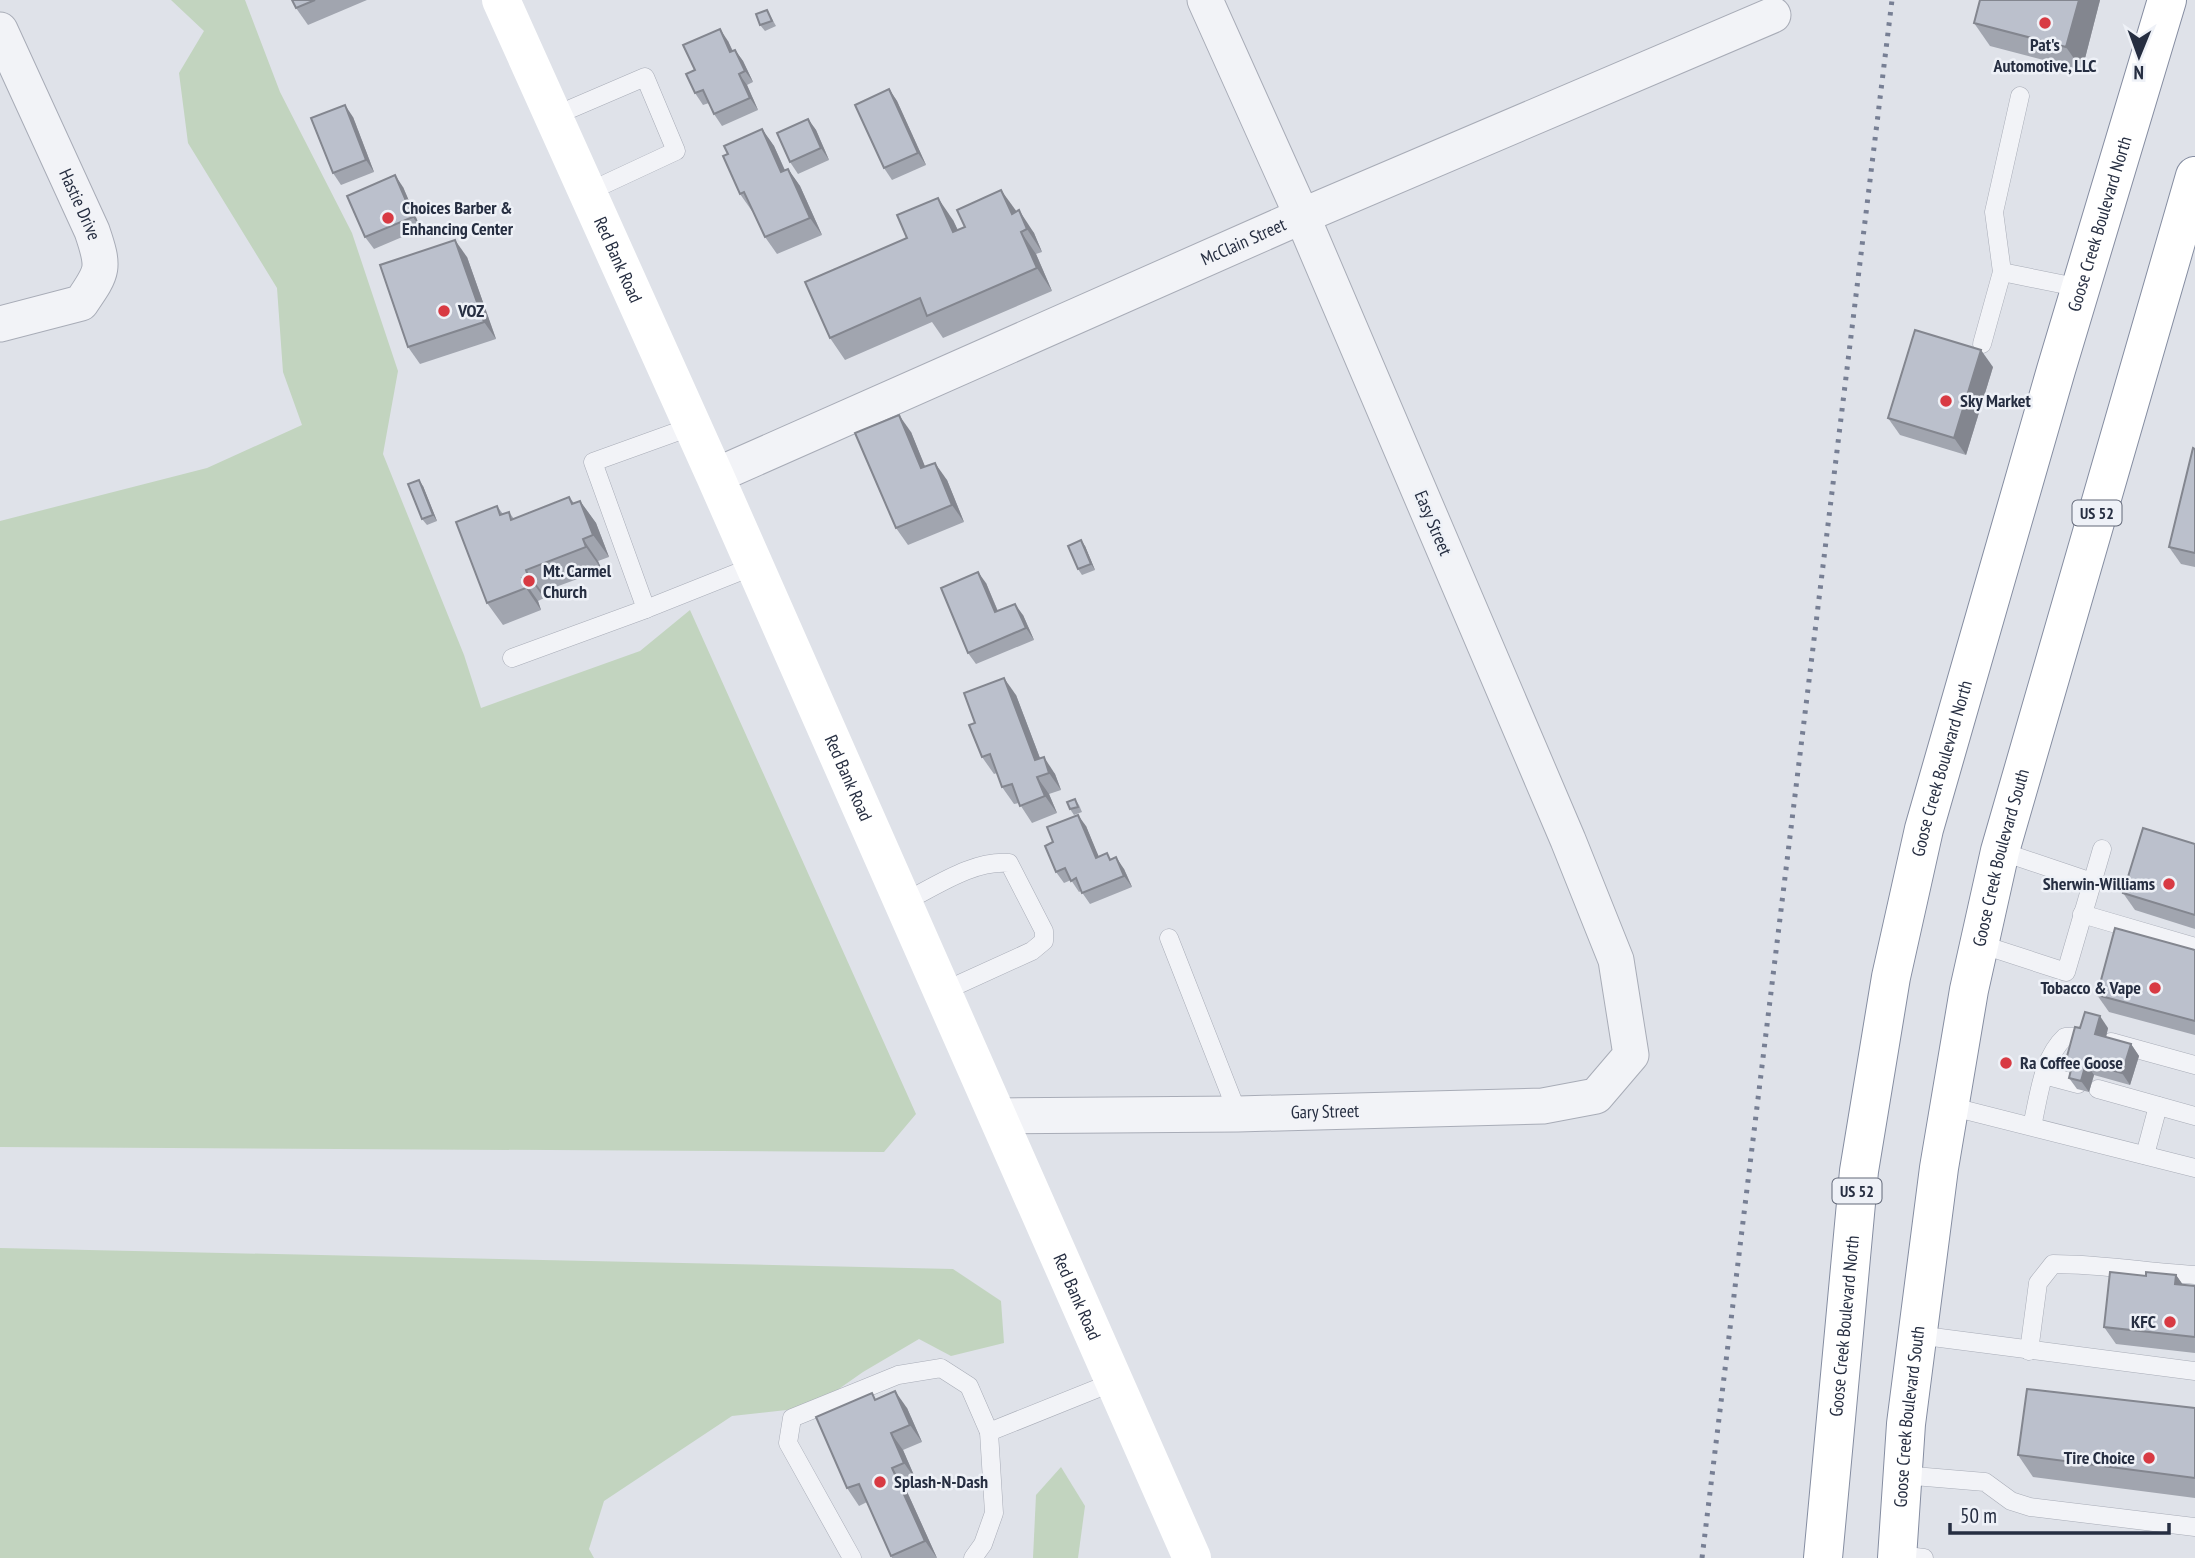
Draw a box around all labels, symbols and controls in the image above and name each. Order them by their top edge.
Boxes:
marker: Pat's Automotive, LLC [2037,15,2053,31]
north arrow [2104,21,2174,91]
place label: Pat's Automotive, LLC [1993,33,2096,77]
text: N [2133,61,2144,85]
street label: Goose Creek Boulevard North [2062,133,2136,314]
street label: Hastie Drive [54,165,106,243]
place label: Choices Barber & Enhancing Center [402,196,514,240]
marker: Choices Barber & Enhancing Center [380,210,396,226]
street label: Red Bank Road [589,213,648,306]
street label: McClain Street [1197,213,1289,270]
place label: VOZ [457,299,484,322]
marker: VOZ [436,303,452,319]
place label: Sky Market [1960,389,2032,412]
marker: Sky Market [1938,393,1954,409]
street label: Easy Street [1410,487,1457,559]
road number: US 52 [2072,500,2122,526]
place label: Mt. Carmel Church [543,559,612,603]
marker: Mt. Carmel Church [521,573,537,589]
street label: Goose Creek Boulevard North [1906,678,1977,859]
street label: Red Bank Road [820,731,878,824]
street label: Goose Creek Boulevard South [1967,766,2034,949]
place label: Sherwin-Williams [2043,872,2155,895]
marker: Sherwin-Williams [2161,876,2177,892]
place label: Tobacco & Vape [2040,976,2141,999]
marker: Tobacco & Vape [2147,980,2163,996]
place label: Ra Coffee Goose [2020,1051,2123,1074]
marker: Ra Coffee Goose [1998,1055,2014,1071]
street label: Gary Street [1290,1099,1359,1124]
road number: US 52 [1832,1178,1882,1204]
street label: Goose Creek Boulevard North [1824,1234,1864,1418]
street label: Red Bank Road [1048,1250,1106,1343]
place label: KFC [2131,1310,2156,1333]
marker: KFC [2162,1314,2178,1330]
street label: Goose Creek Boulevard South [1888,1324,1930,1508]
place label: Tire Choice [2064,1446,2135,1469]
marker: Tire Choice [2141,1450,2157,1466]
place label: Splash-N-Dash [894,1470,988,1493]
marker: Splash-N-Dash [872,1474,888,1490]
scale bar [1950,1492,2169,1536]
text: 50 m [1960,1502,1997,1529]

